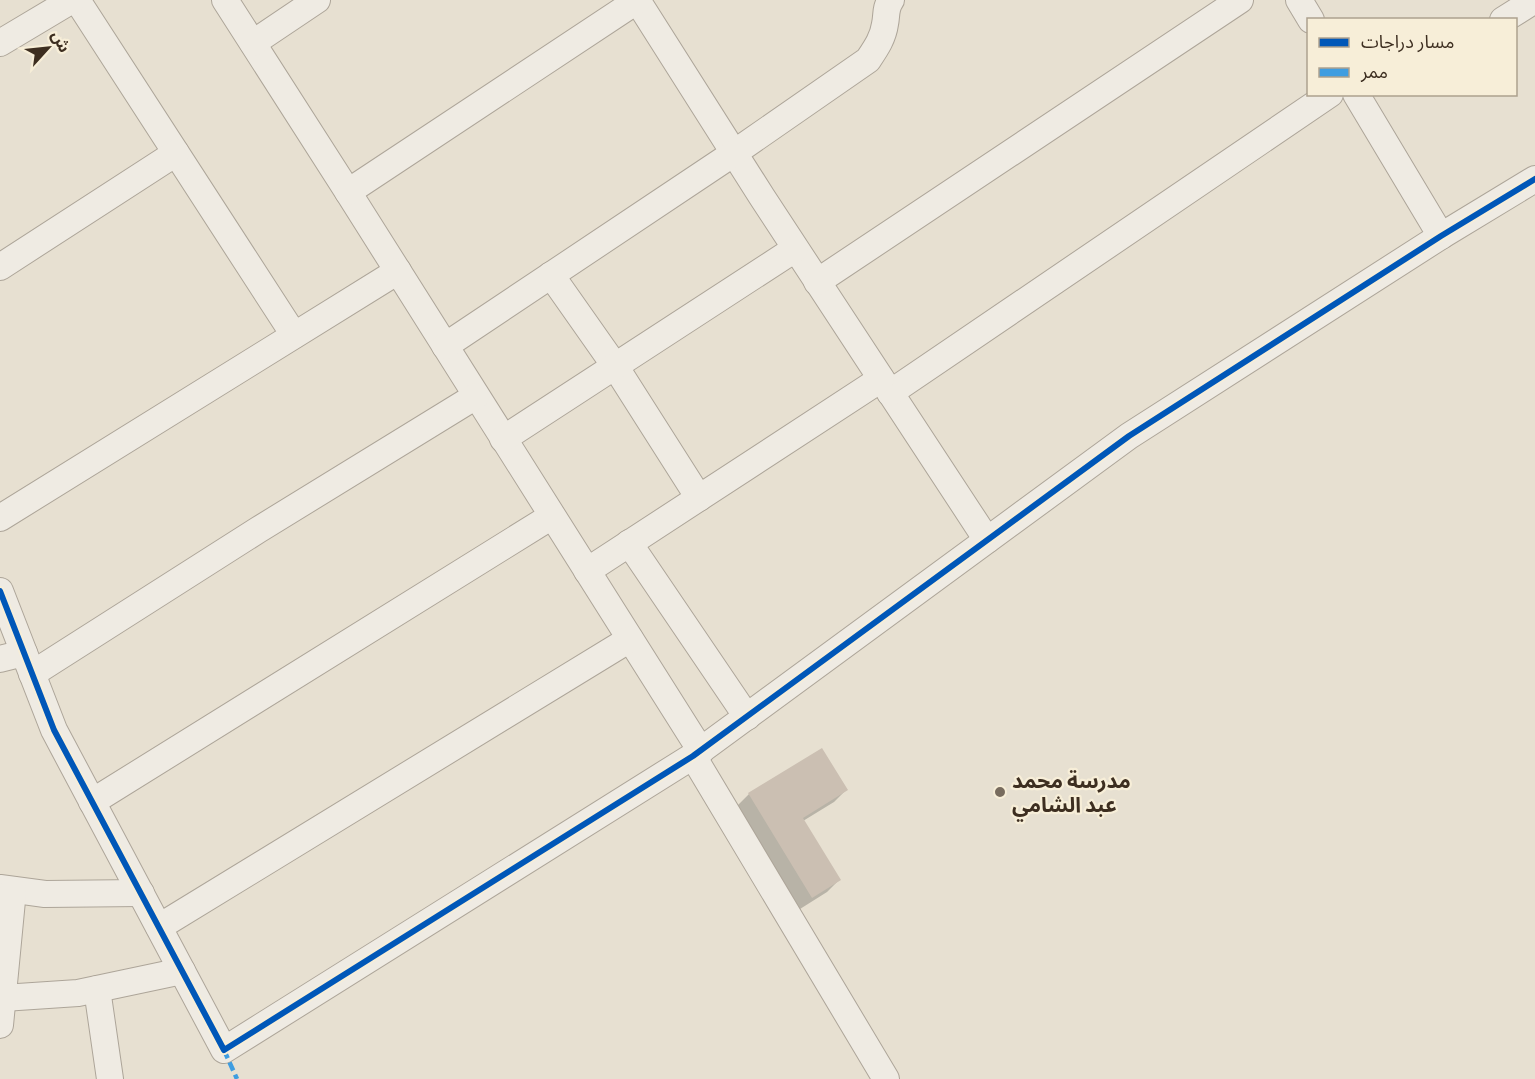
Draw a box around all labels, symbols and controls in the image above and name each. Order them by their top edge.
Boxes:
north arrow [18,18,78,78]
legend [1307,18,1517,96]
text: ش [47,27,74,56]
text: مسار دراجات [1361,31,1454,53]
text: ممر [1360,61,1388,83]
place label: مدرسة محمد عبد الشامي [1012,768,1131,821]
marker: مدرسة محمد عبد الشامي [993,785,1007,799]

